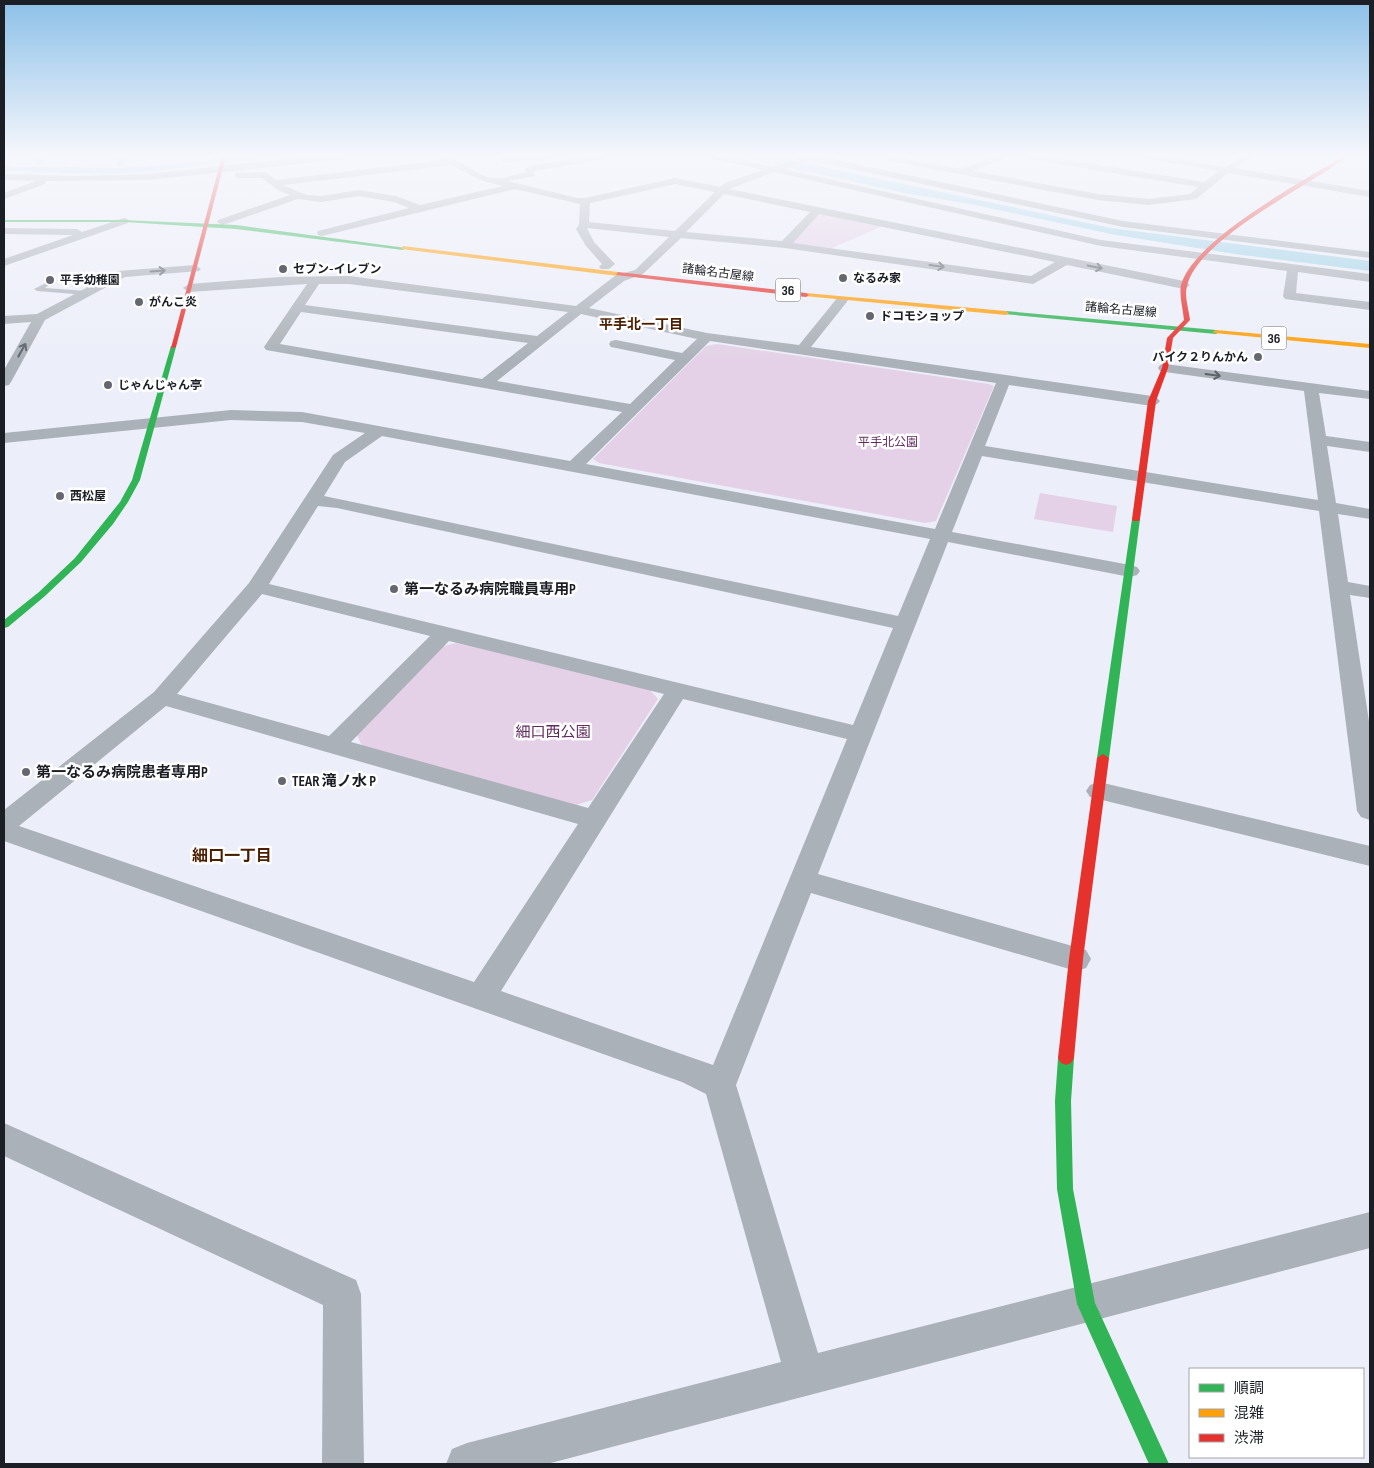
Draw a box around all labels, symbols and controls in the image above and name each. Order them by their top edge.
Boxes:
street label: 諸輪名古屋線 [681,261,755,285]
place label: セブン-イレブン [293,262,382,277]
one-way arrow [929,262,945,272]
marker: セブン-イレブン [277,263,289,275]
one-way arrow [1087,263,1103,272]
one-way arrow [150,267,166,276]
place label: なるみ家 [853,271,901,286]
marker: なるみ家 [837,272,849,284]
place label: 平手幼稚園 [60,273,120,288]
marker: 平手幼稚園 [44,274,56,286]
road number: 36 [776,278,800,302]
place label: がんこ炎 [149,295,197,310]
marker: がんこ炎 [133,296,145,308]
street label: 諸輪名古屋線 [1084,299,1158,321]
place label: ドコモショップ [880,309,964,324]
marker: ドコモショップ [864,310,876,322]
district label: 平手北一丁目 [599,316,683,333]
road number: 36 [1262,326,1286,349]
one-way arrow [17,344,27,358]
place label: バイク２りんかん [1152,350,1248,365]
marker: バイク２りんかん [1252,351,1264,363]
one-way arrow [1205,370,1221,380]
place label: じゃんじゃん亭 [118,378,202,393]
marker: じゃんじゃん亭 [102,379,114,391]
park label: 平手北公園 [858,435,918,450]
place label: 西松屋 [70,489,106,504]
marker: 西松屋 [54,490,66,502]
place label: 第一なるみ病院職員専用P [404,580,576,599]
marker: 第一なるみ病院職員専用P [388,583,400,595]
park label: 細口西公園 [515,723,591,742]
place label: 第一なるみ病院患者専用P [36,763,208,782]
marker: 第一なるみ病院患者専用P [20,766,32,778]
place label: TEAR 滝ノ水 P [292,772,376,791]
marker: TEAR 滝ノ水 P [276,775,288,787]
district label: 細口一丁目 [192,847,272,866]
legend [1189,1368,1364,1458]
text: 順調 [1234,1379,1264,1398]
text: 混雑 [1234,1404,1264,1423]
text: 渋滞 [1234,1429,1264,1448]

